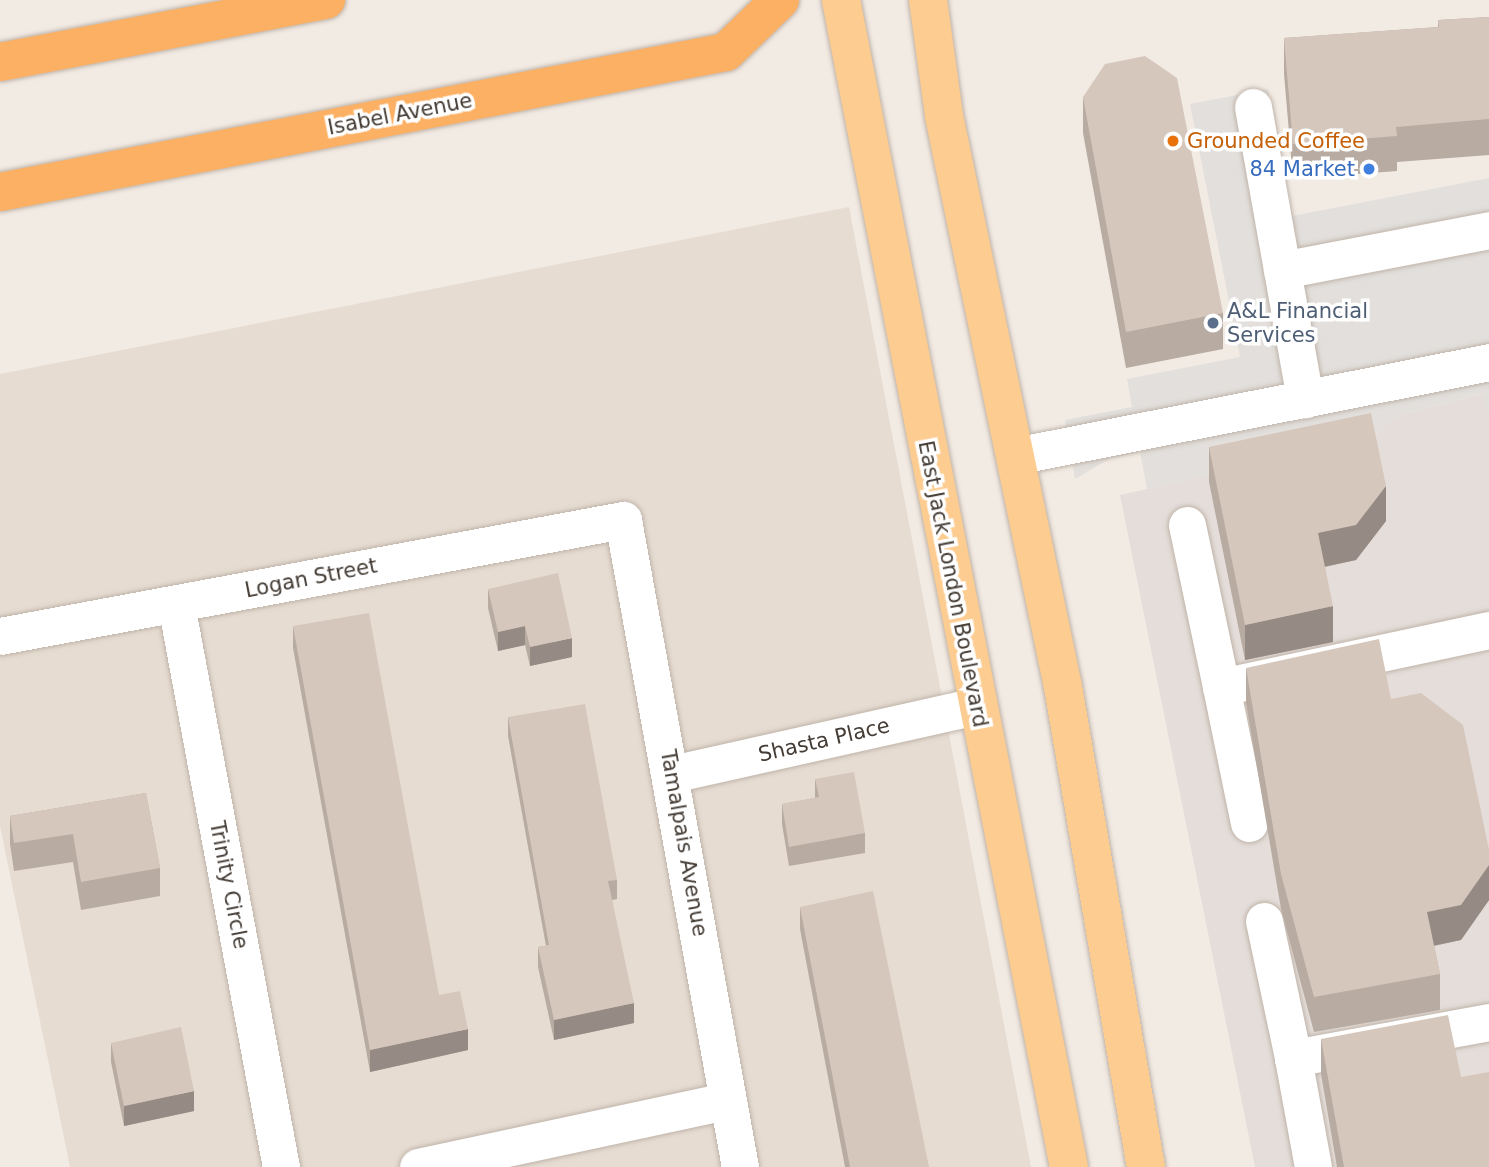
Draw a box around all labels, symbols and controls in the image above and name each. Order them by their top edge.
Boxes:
street label: Isabel Avenue [326,88,474,140]
place label: Grounded Coffee [1187,128,1365,154]
marker: Grounded Coffee [1165,133,1181,149]
place label: 84 Market [1249,156,1355,182]
marker: 84 Market [1361,161,1377,177]
place label: A&L Financial Services [1227,298,1368,348]
marker: A&L Financial Services [1205,315,1221,331]
street label: East Jack London Boulevard [913,439,993,729]
street label: Logan Street [243,553,379,603]
street label: Shasta Place [756,713,892,767]
street label: Tamalpais Avenue [655,748,713,938]
street label: Trinity Circle [204,819,254,951]

